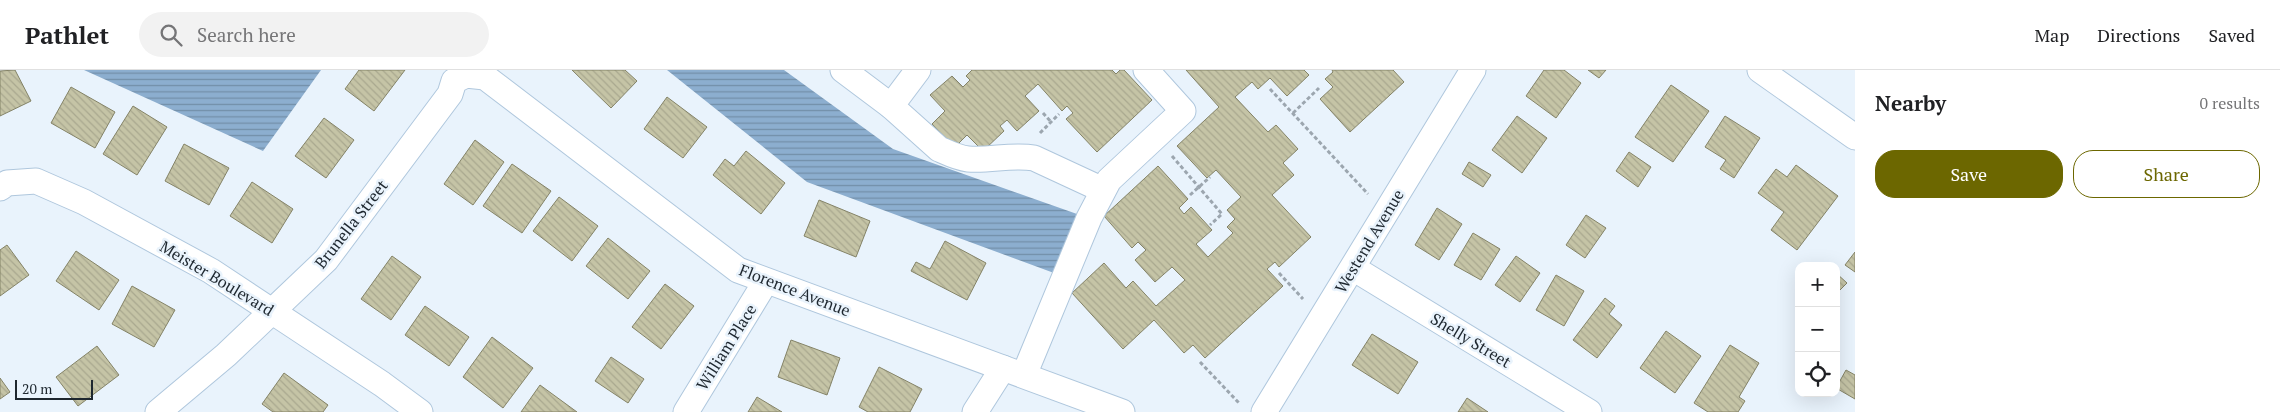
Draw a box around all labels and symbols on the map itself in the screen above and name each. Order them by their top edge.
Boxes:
street label: Brunella Street [309,175,393,273]
street label: Westend Avenue [1329,185,1409,297]
street label: Meister Boulevard [156,235,278,321]
street label: Florence Avenue [736,259,854,321]
street label: William Place [691,300,761,394]
street label: Shelly Street [1427,307,1515,373]
scale bar [15,377,92,400]

